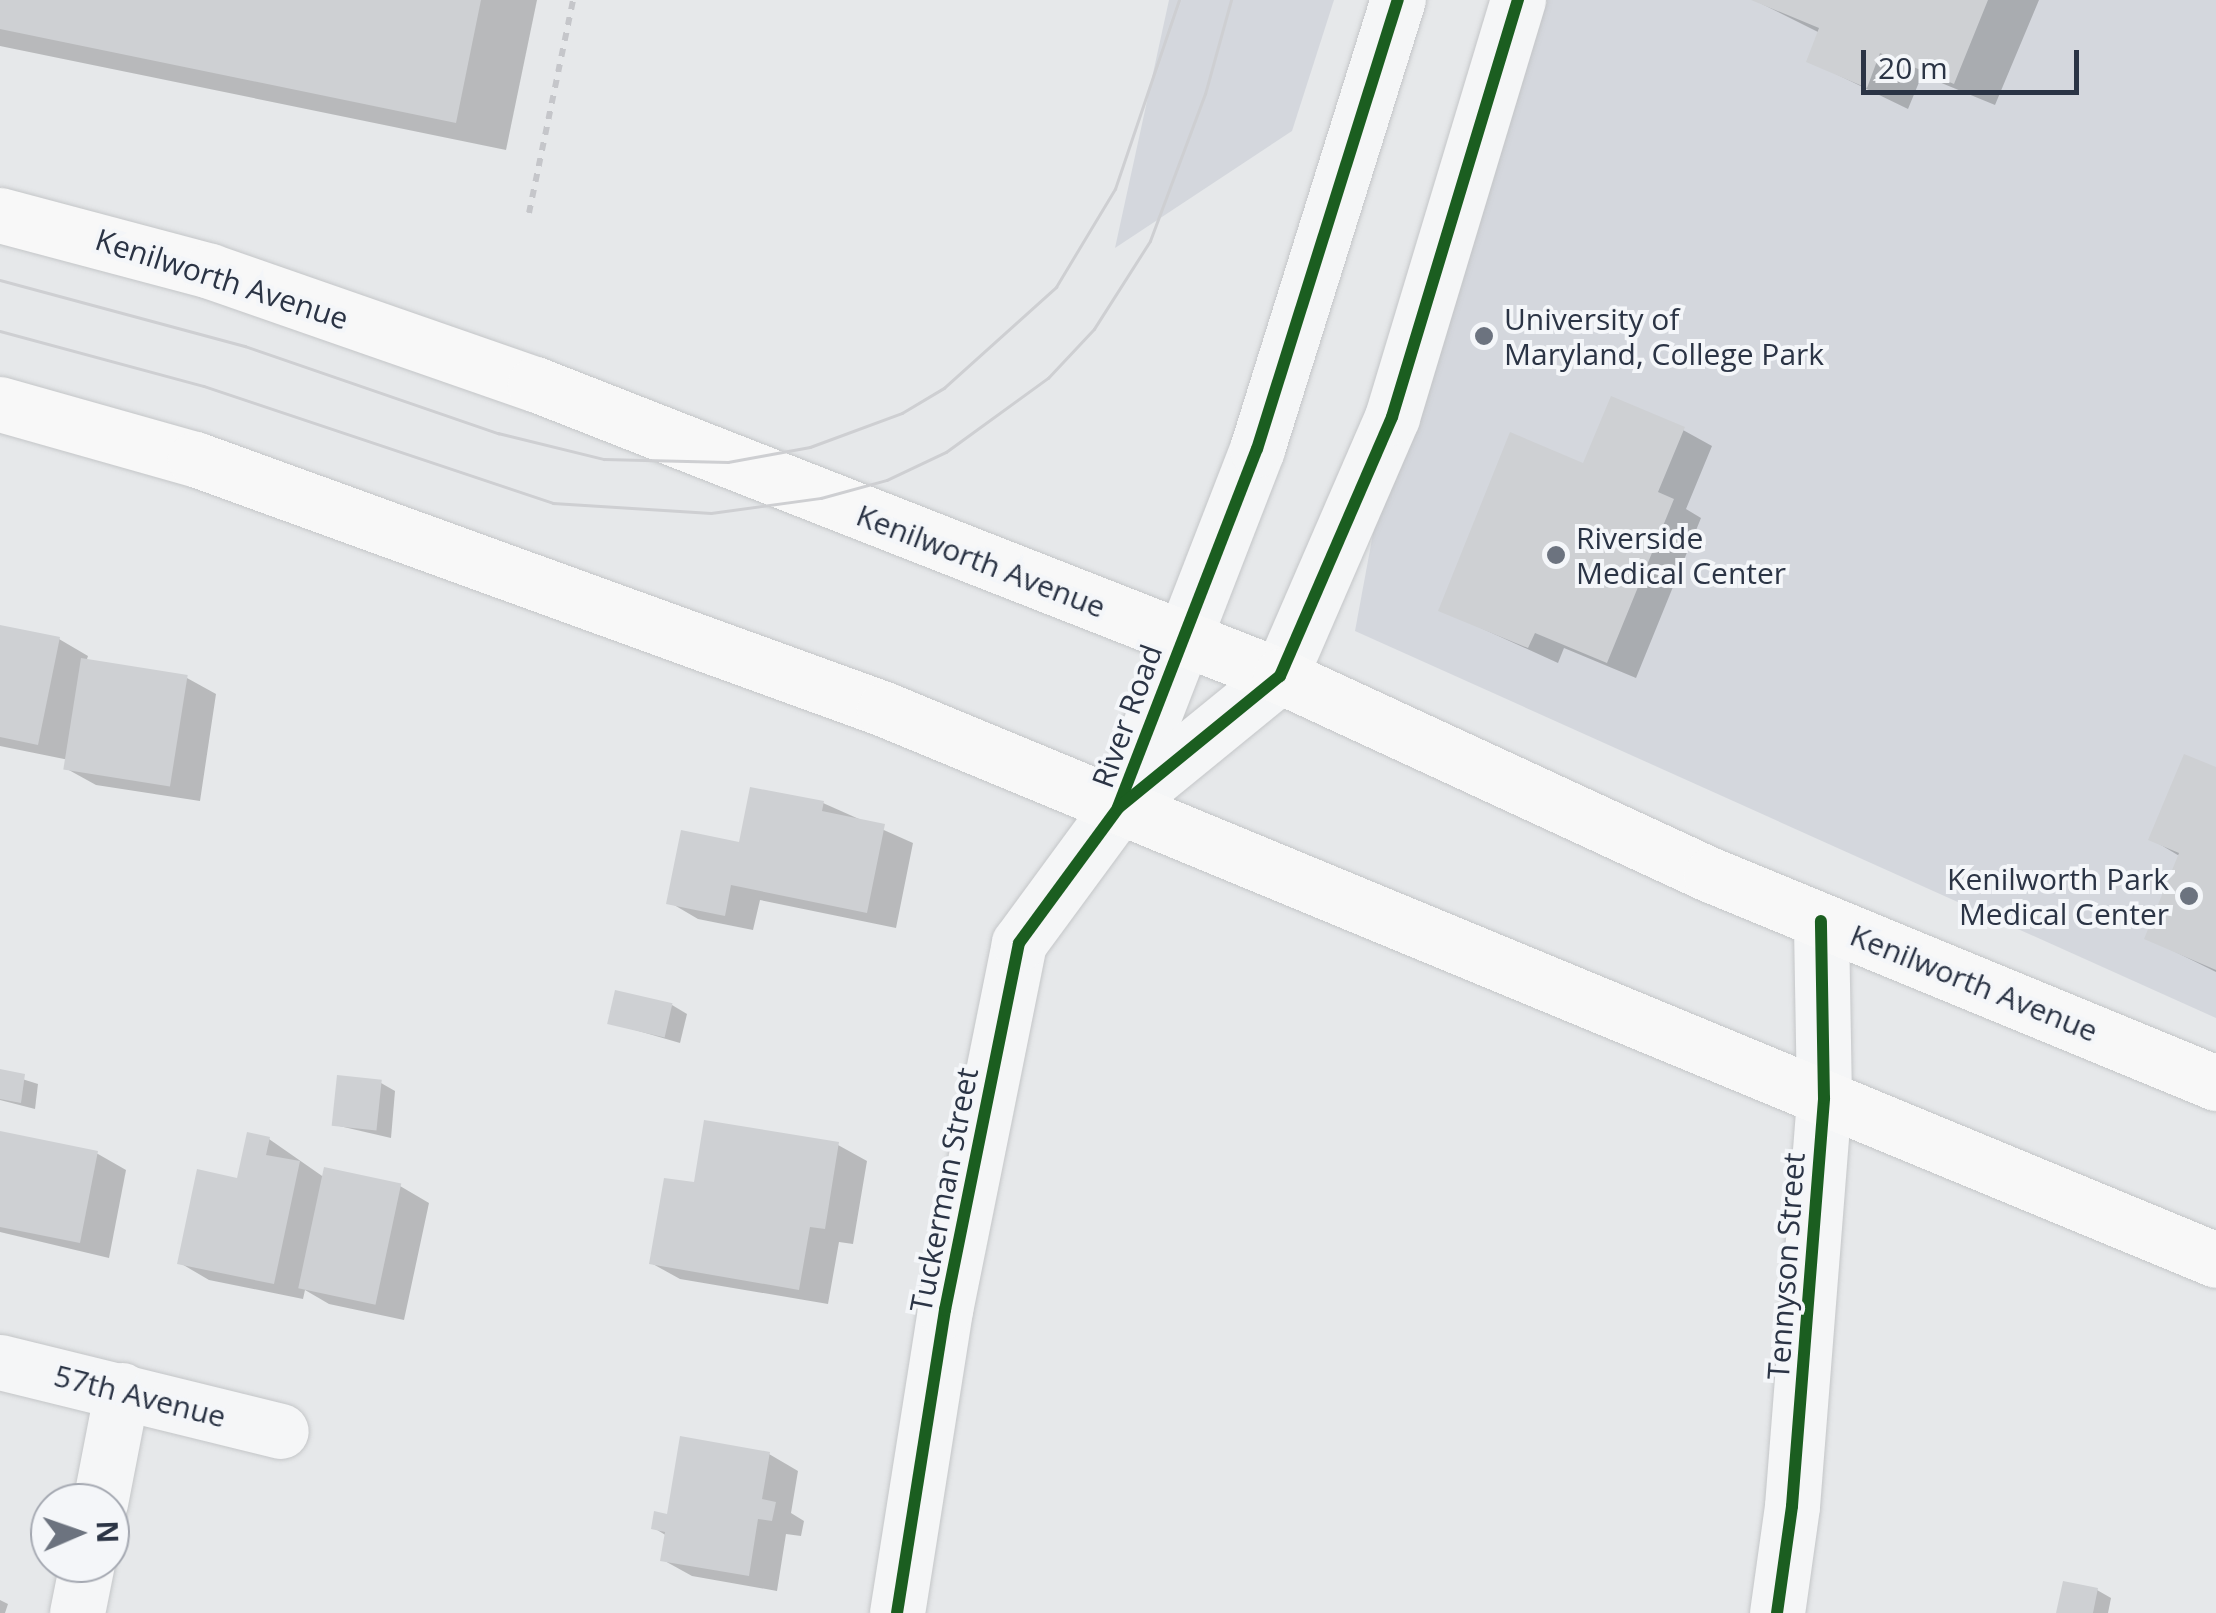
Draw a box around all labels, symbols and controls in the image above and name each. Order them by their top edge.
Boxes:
scale bar [1866,30,2084,92]
text: 20 m [1878,47,1948,88]
street label: Kenilworth Avenue [91,221,353,337]
place label: University of Maryland, College Park [1504,301,1824,372]
marker: University of Maryland, College Park [1473,325,1495,347]
street label: Kenilworth Avenue [851,497,1111,625]
place label: Riverside Medical Center [1576,520,1786,590]
marker: Riverside Medical Center [1545,544,1567,566]
street label: River Road [1085,640,1169,792]
place label: Kenilworth Park Medical Center [1947,861,2169,932]
marker: Kenilworth Park Medical Center [2178,885,2200,907]
street label: Kenilworth Avenue [1845,917,2103,1049]
street label: Tuckerman Street [903,1065,985,1315]
street label: Tennyson Street [1760,1151,1812,1381]
street label: 57th Avenue [50,1357,230,1435]
north arrow [30,1483,130,1583]
text: N [89,1520,127,1544]

